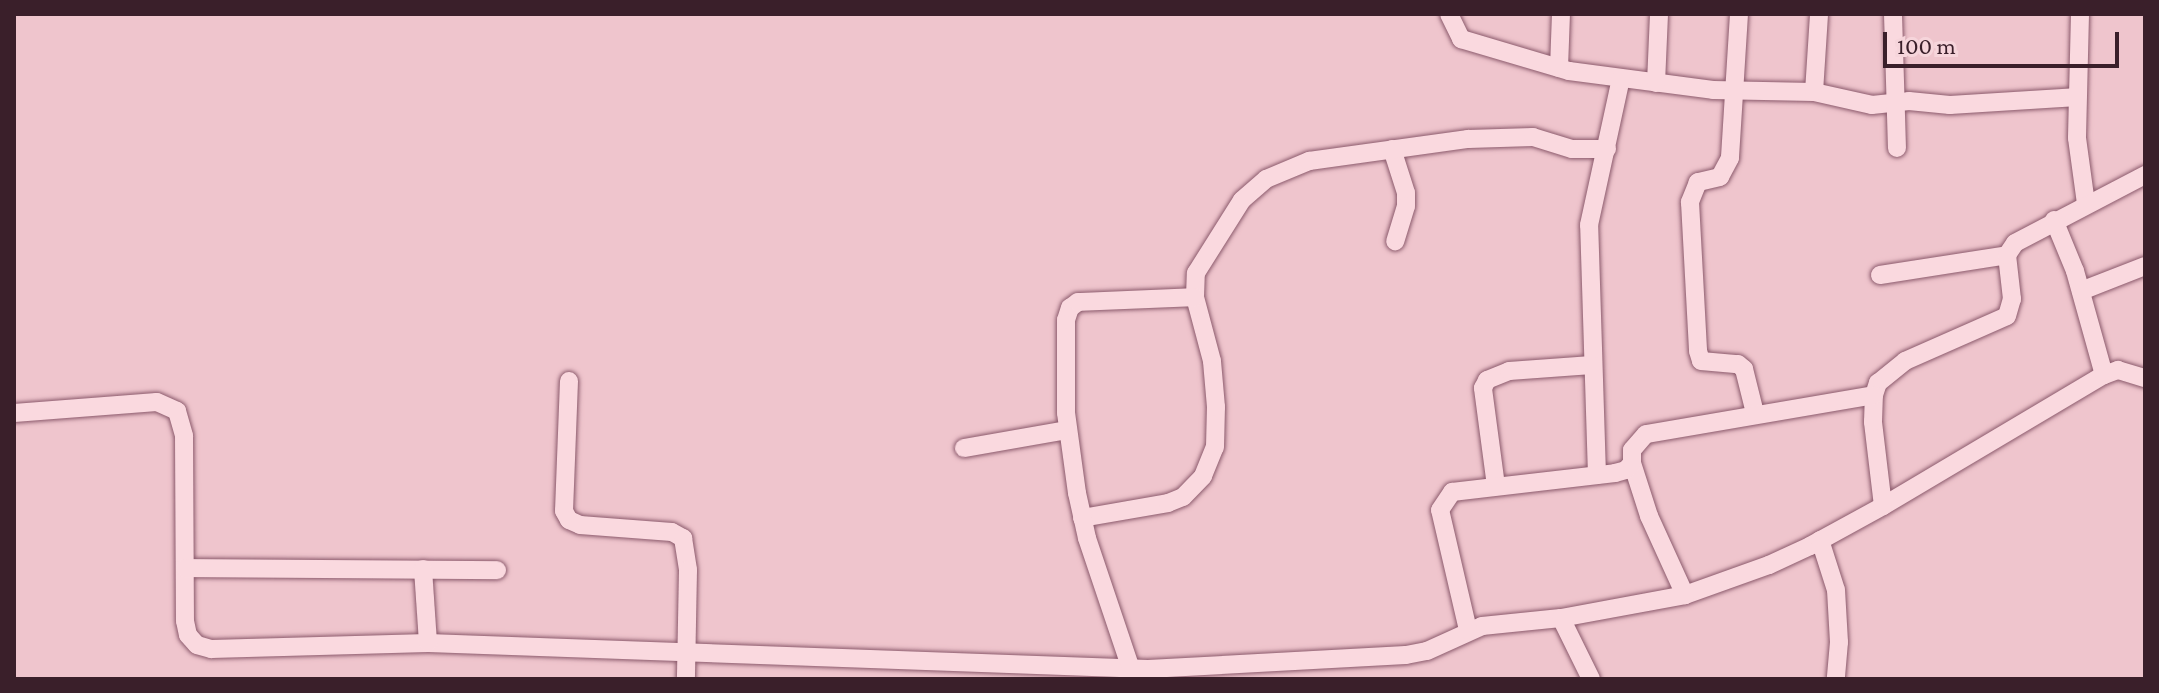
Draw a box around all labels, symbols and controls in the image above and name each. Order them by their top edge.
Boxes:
scale bar [1887,16,2123,66]
text: 100 m [1897,32,1956,59]

